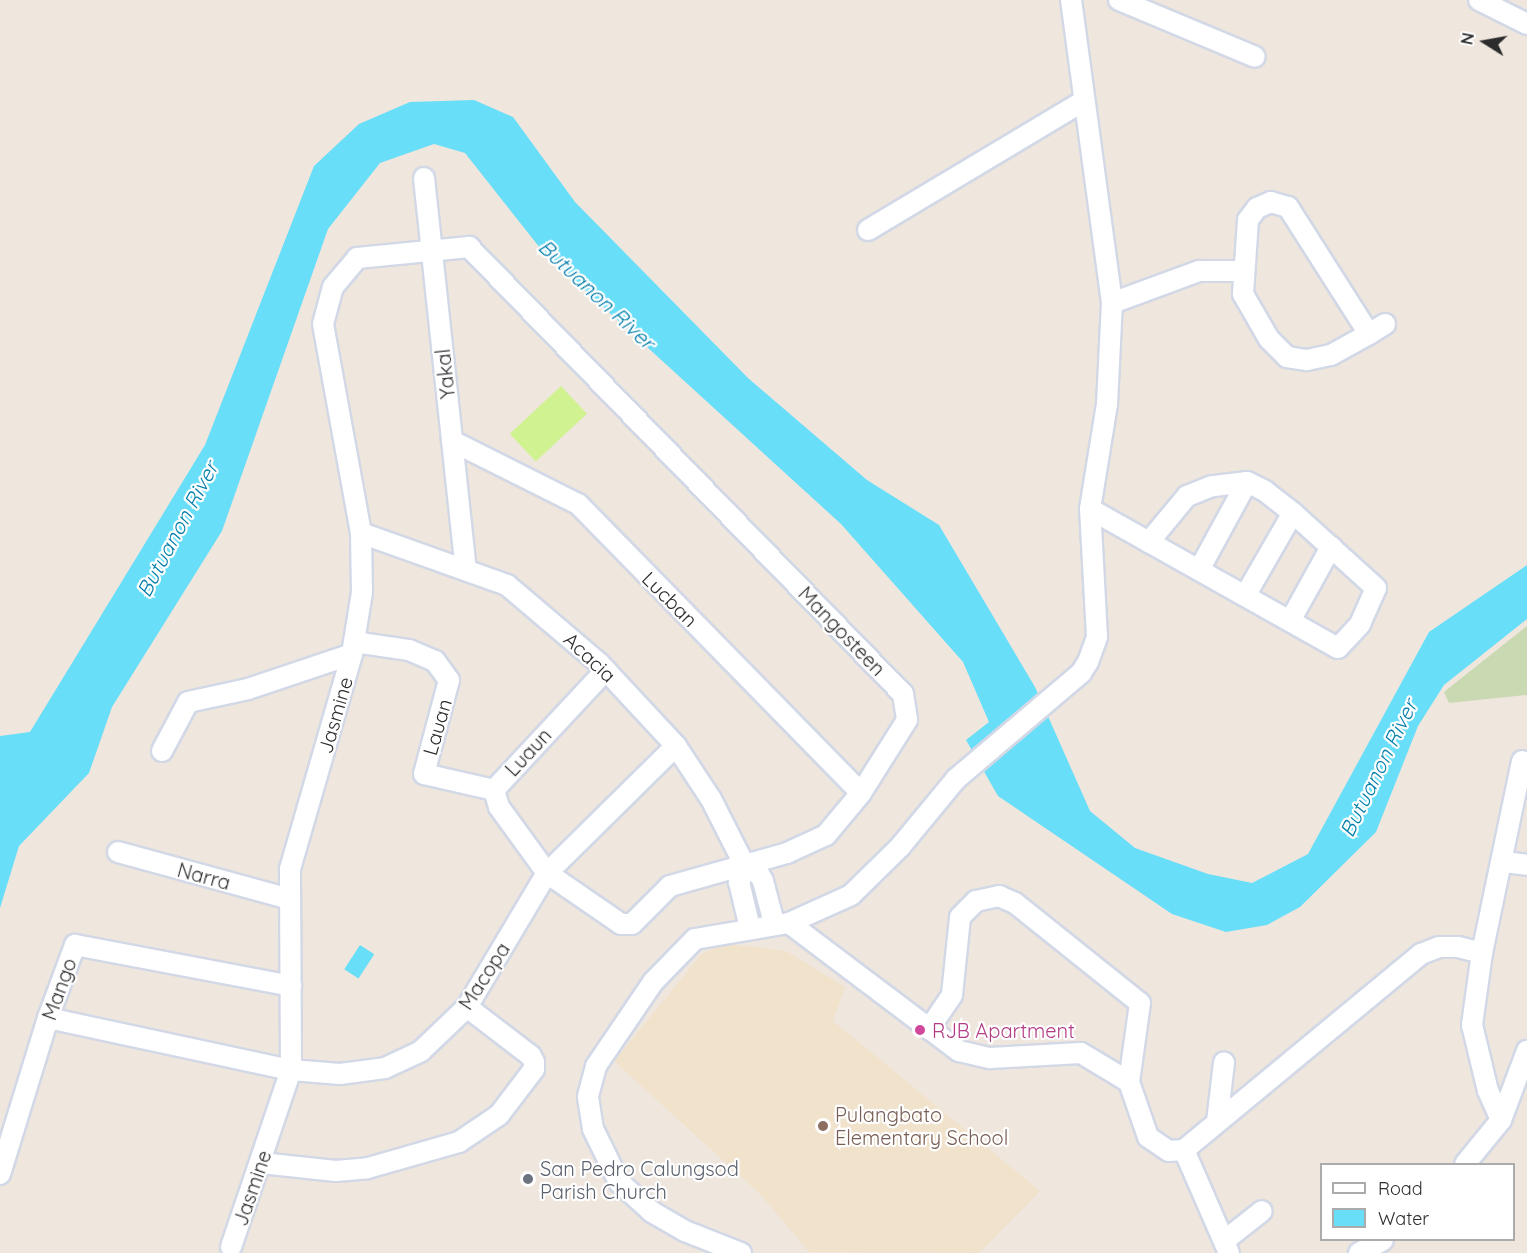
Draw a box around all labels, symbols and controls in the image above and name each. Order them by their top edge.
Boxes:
north arrow [1455,12,1515,72]
text: N [1456,31,1478,46]
water label: Butuanon River [534,234,660,354]
street label: Yakal [430,348,460,400]
water label: Butuanon River [131,457,223,601]
street label: Lucban [637,566,703,632]
street label: Mangosteen [794,581,890,681]
street label: Acacia [559,627,621,687]
street label: Jasmine [313,674,357,756]
water label: Butuanon River [1334,695,1422,841]
street label: Lauan [418,696,456,758]
street label: Luaun [500,723,556,781]
street label: Narra [175,857,233,895]
street label: Macopa [453,938,515,1014]
street label: Mango [37,955,81,1023]
place label: RJB Apartment [932,1018,1075,1042]
marker: RJB Apartment [913,1023,927,1037]
place label: Pulangbato Elementary School [835,1102,1008,1149]
marker: Pulangbato Elementary School [816,1119,830,1133]
street label: Jasmine [228,1147,276,1229]
place label: San Pedro Calungsod Parish Church [540,1156,739,1203]
legend [1320,1163,1515,1241]
marker: San Pedro Calungsod Parish Church [521,1172,535,1186]
text: Road [1378,1177,1423,1200]
text: Water [1378,1207,1429,1230]

